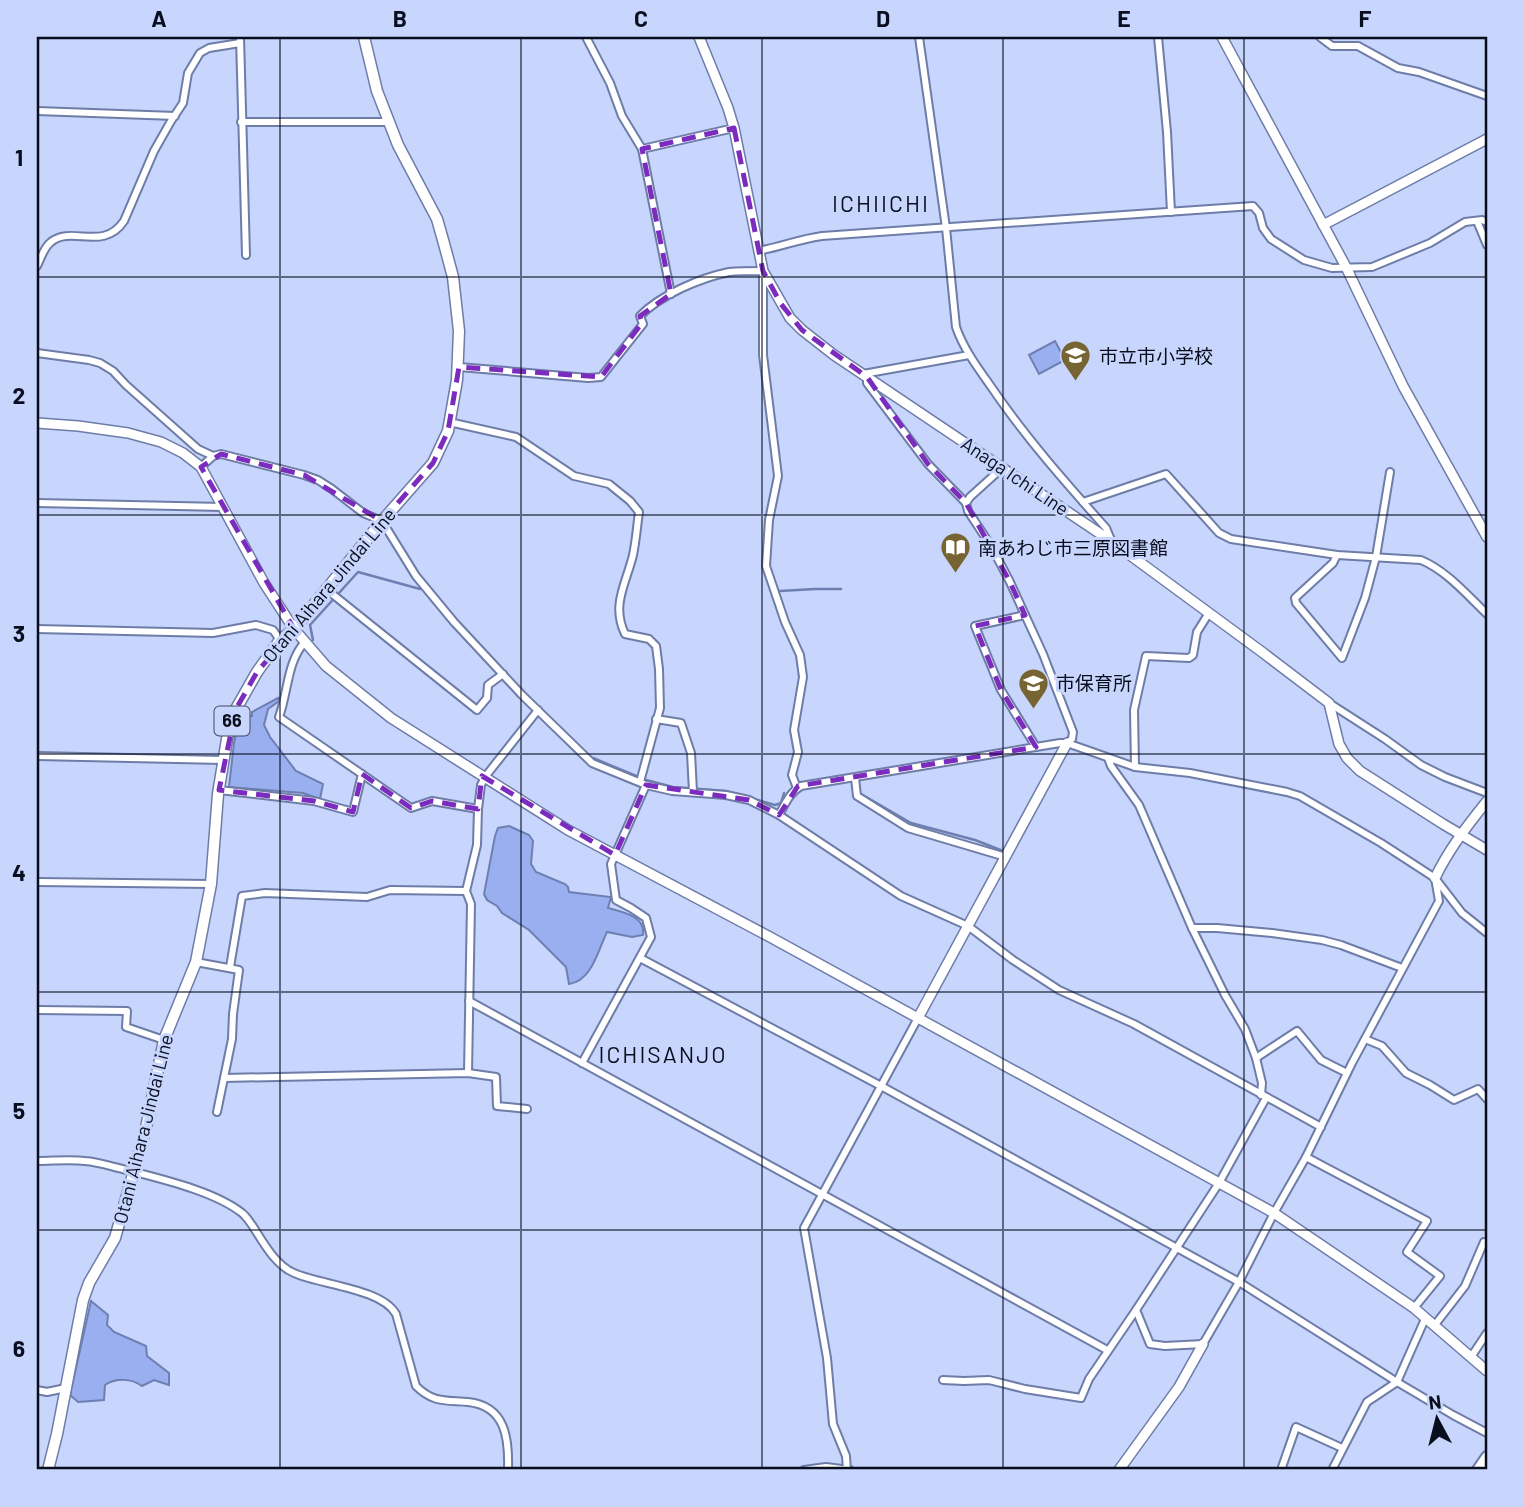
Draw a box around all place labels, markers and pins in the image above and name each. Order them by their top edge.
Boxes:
school or university icon: 市立市小学校 [1059,339,1093,383]
place label: 市立市小学校 [1099,344,1213,367]
library icon: 南あわじ市三原図書館 [938,531,972,575]
place label: 南あわじ市三原図書館 [978,536,1168,559]
school or university icon: 市保育所 [1016,666,1050,710]
place label: 市保育所 [1056,671,1132,694]

